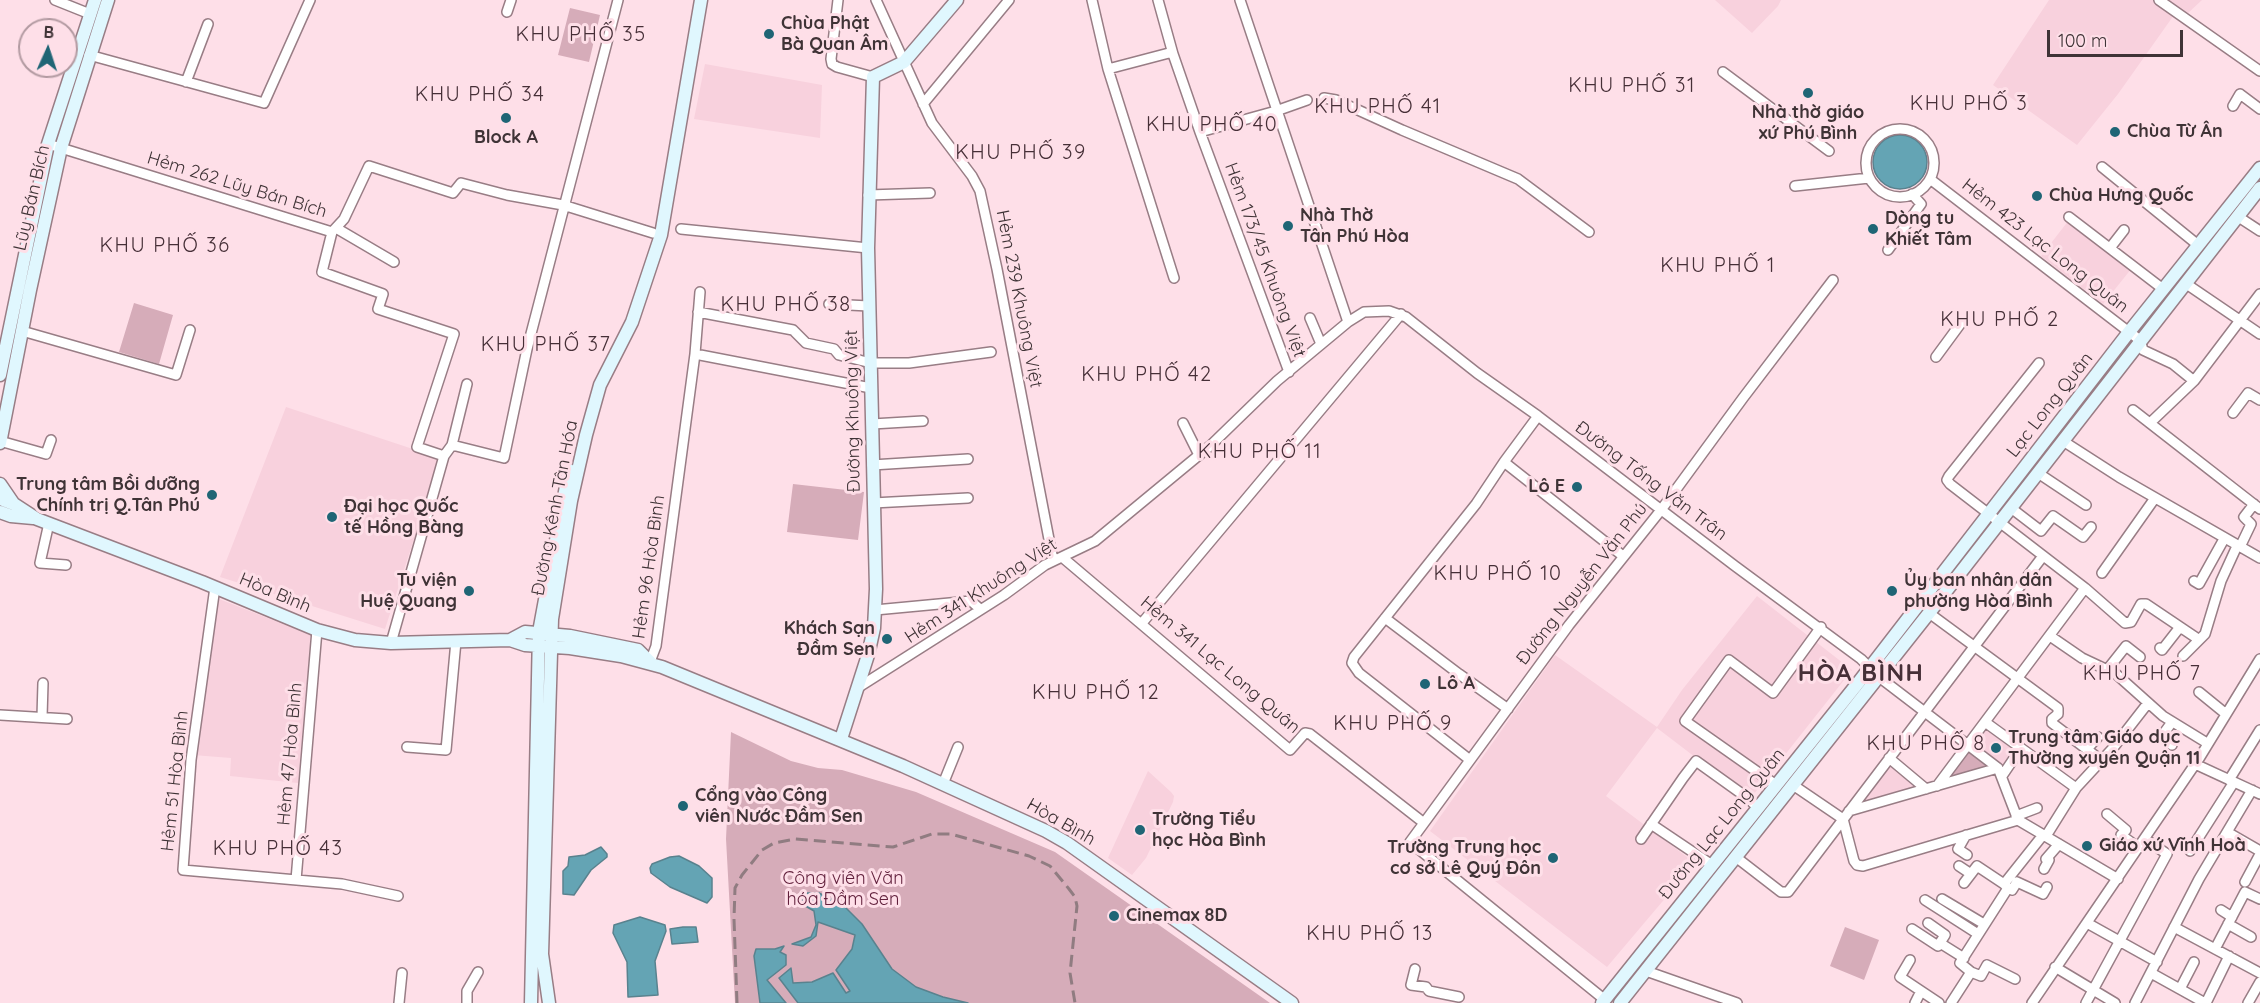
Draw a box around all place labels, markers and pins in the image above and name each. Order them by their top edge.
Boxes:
place label: Chùa Phật Bà Quan Âm [781,13,888,56]
marker: Chùa Phật Bà Quan Âm [762,27,776,41]
marker: Nhà thờ giáo xứ Phú Bình [1801,86,1815,100]
place label: Nhà thờ giáo xứ Phú Bình [1752,102,1864,144]
marker: Block A [499,111,513,125]
place label: Chùa Từ Ân [2127,121,2223,143]
marker: Chùa Từ Ân [2108,125,2122,139]
place label: Block A [474,127,538,149]
place label: Chùa Hưng Quốc [2049,185,2193,207]
marker: Chùa Hưng Quốc [2030,189,2044,203]
place label: Nhà Thờ Tân Phú Hòa [1300,205,1409,248]
place label: Dòng tu Khiết Tâm [1885,208,1972,250]
marker: Nhà Thờ Tân Phú Hòa [1281,219,1295,233]
marker: Dòng tu Khiết Tâm [1866,222,1880,236]
place label: Trung tâm Bồi dưỡng Chính trị Q.Tân Phú [16,474,200,516]
place label: Lô E [1528,476,1565,498]
marker: Lô E [1570,480,1584,494]
marker: Trung tâm Bồi dưỡng Chính trị Q.Tân Phú [205,488,219,502]
place label: Đại học Quốc tế Hồng Bàng [344,496,464,538]
marker: Đại học Quốc tế Hồng Bàng [325,510,339,524]
place label: Tu viện Huệ Quang [360,570,457,612]
place label: Ủy ban nhân dân phường Hòa Bình [1904,570,2053,612]
marker: Tu viện Huệ Quang [462,584,476,598]
marker: Ủy ban nhân dân phường Hòa Bình [1885,584,1899,598]
place label: Khách Sạn Đầm Sen [784,618,875,660]
marker: Khách Sạn Đầm Sen [880,632,894,646]
place label: Lô A [1437,673,1475,695]
marker: Lô A [1418,677,1432,691]
place label: Trung tâm Giáo dục Thường xuyên Quận 11 [2008,727,2200,770]
marker: Trung tâm Giáo dục Thường xuyên Quận 11 [1989,741,2003,755]
place label: Cổng vào Công viên Nước Đầm Sen [695,785,863,828]
marker: Cổng vào Công viên Nước Đầm Sen [676,799,690,813]
place label: Trường Tiểu học Hòa Bình [1152,809,1266,852]
marker: Trường Tiểu học Hòa Bình [1133,823,1147,837]
place label: Giáo xứ Vĩnh Hoà [2099,835,2246,857]
place label: Trường Trung học cơ sở Lê Quý Đôn [1387,837,1541,880]
marker: Giáo xứ Vĩnh Hoà [2080,839,2094,853]
marker: Trường Trung học cơ sở Lê Quý Đôn [1546,851,1560,865]
place label: Cinemax 8D [1126,905,1227,927]
marker: Cinemax 8D [1107,909,1121,923]

